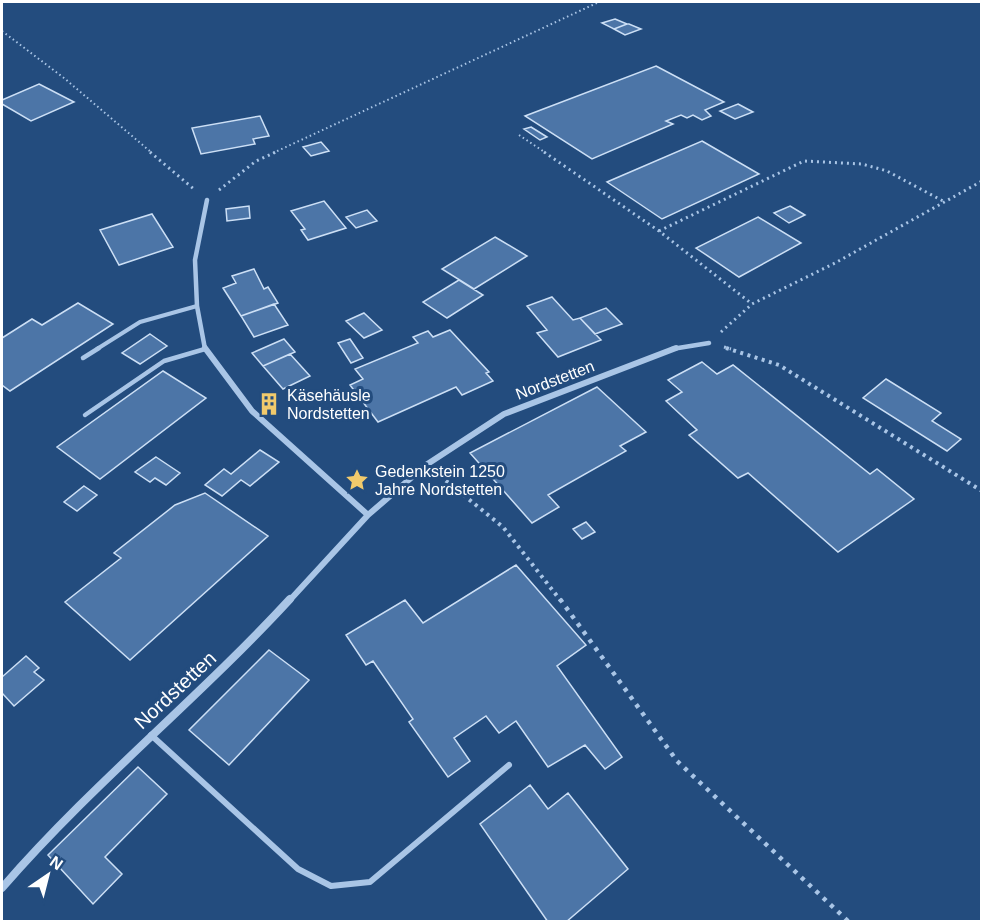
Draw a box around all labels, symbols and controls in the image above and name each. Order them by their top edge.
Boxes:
street label: Nordstetten [513,357,597,403]
place label: Käsehäusle Nordstetten [287,387,371,422]
building icon: Käsehäusle Nordstetten [256,391,282,417]
place label: Gedenkstein 1250 Jahre Nordstetten [375,463,505,498]
place icon: Gedenkstein 1250 Jahre Nordstetten [344,467,370,493]
street label: Nordstetten [130,647,220,733]
north arrow [18,845,78,905]
text: N [47,853,66,873]

